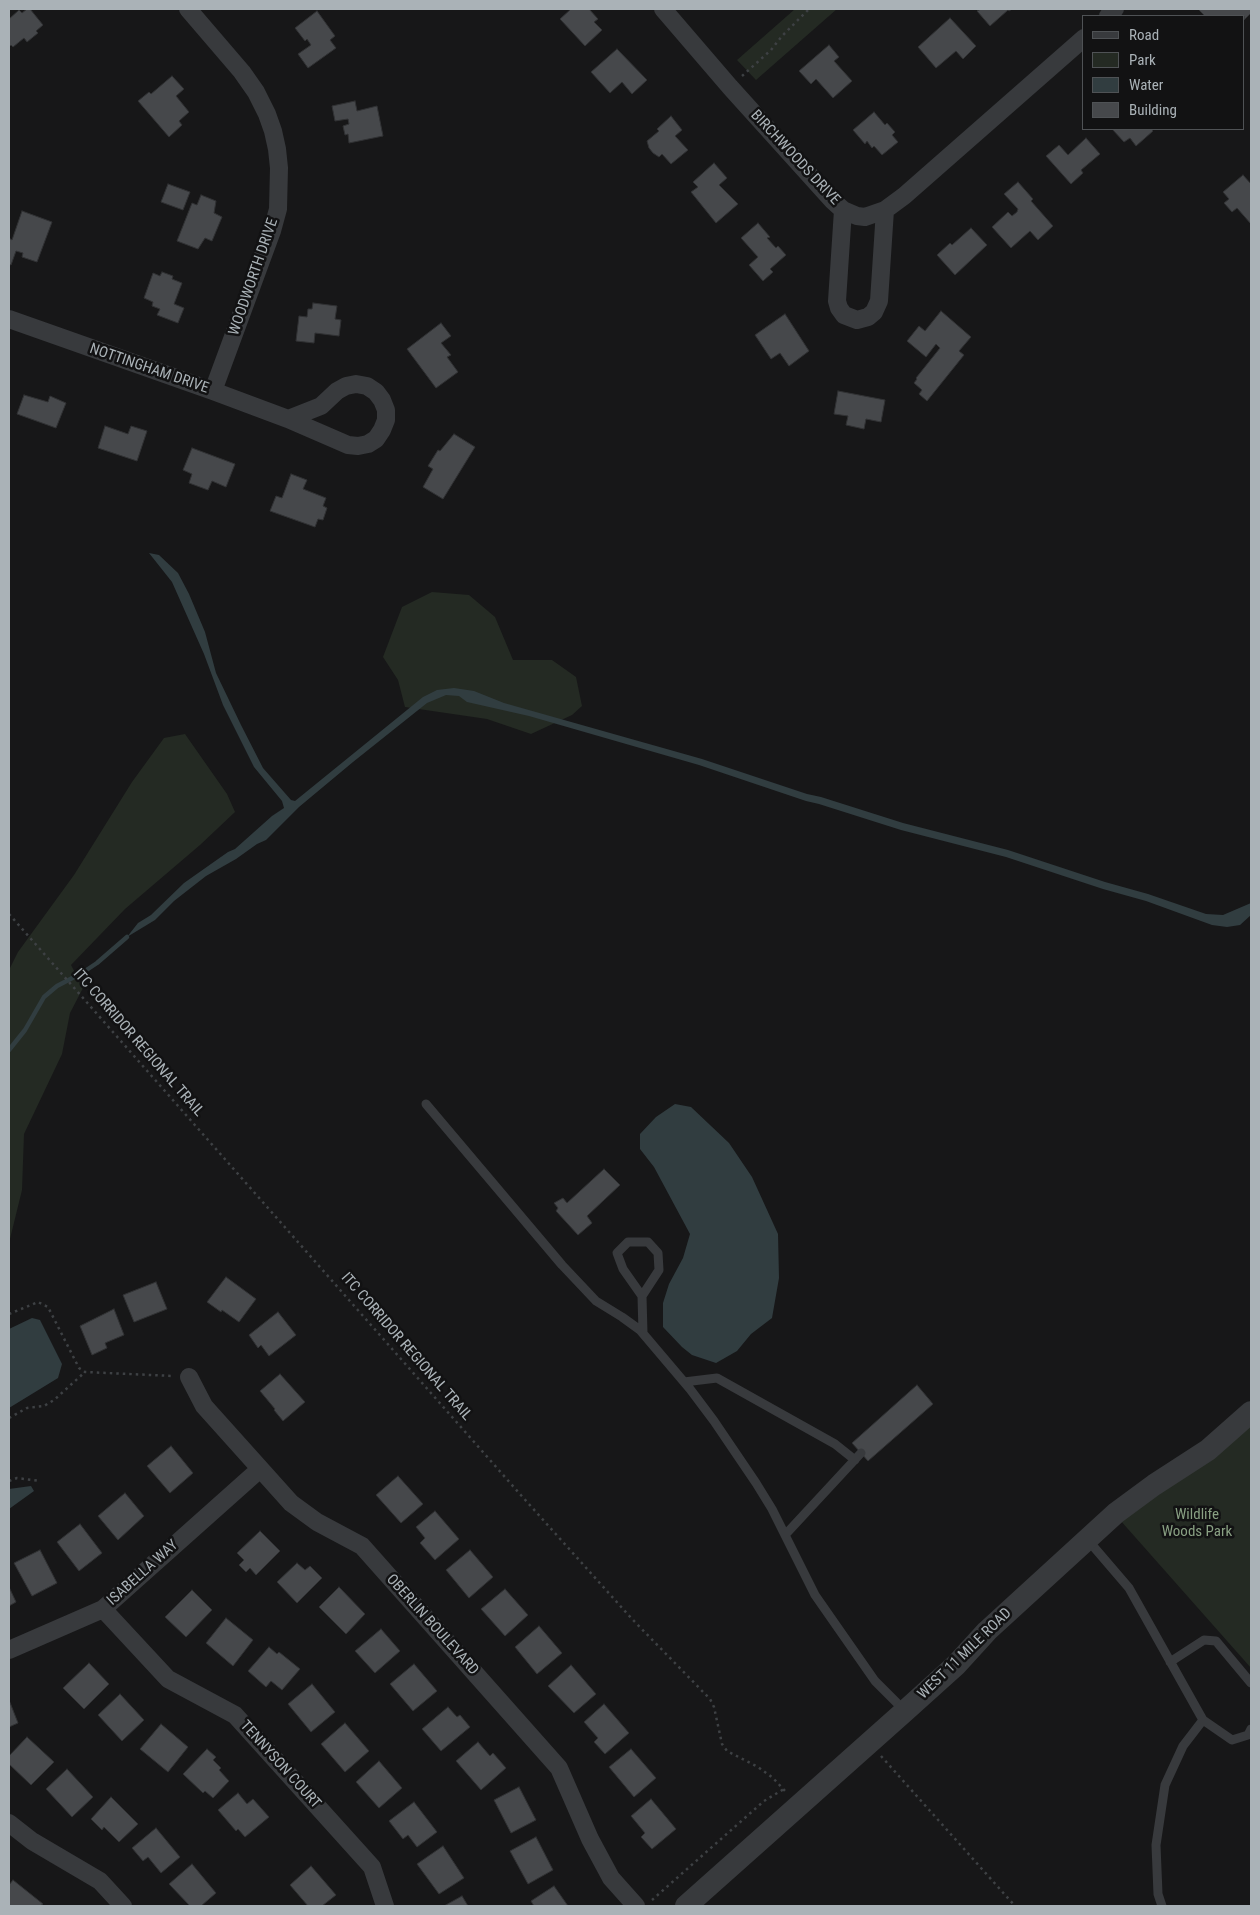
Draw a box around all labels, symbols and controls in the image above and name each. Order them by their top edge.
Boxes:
legend [1082,15,1245,130]
text: Road [1129,26,1159,44]
text: Park [1129,51,1156,69]
text: Water [1129,76,1163,94]
text: Building [1129,101,1177,119]
street label: BIRCHWOODS DRIVE [746,107,844,209]
street label: WOODWORTH DRIVE [226,216,282,338]
street label: NOTTINGHAM DRIVE [87,340,211,398]
street label: ITC CORRIDOR REGIONAL TRAIL [69,965,207,1121]
street label: ITC CORRIDOR REGIONAL TRAIL [337,1269,475,1425]
park label: Wildlife Woods Park [1162,1506,1232,1541]
street label: ISABELLA WAY [104,1536,182,1610]
street label: OBERLIN BOULEVARD [382,1571,482,1679]
street label: WEST 11 MILE ROAD [914,1605,1016,1703]
street label: TENNYSON COURT [236,1717,324,1813]

